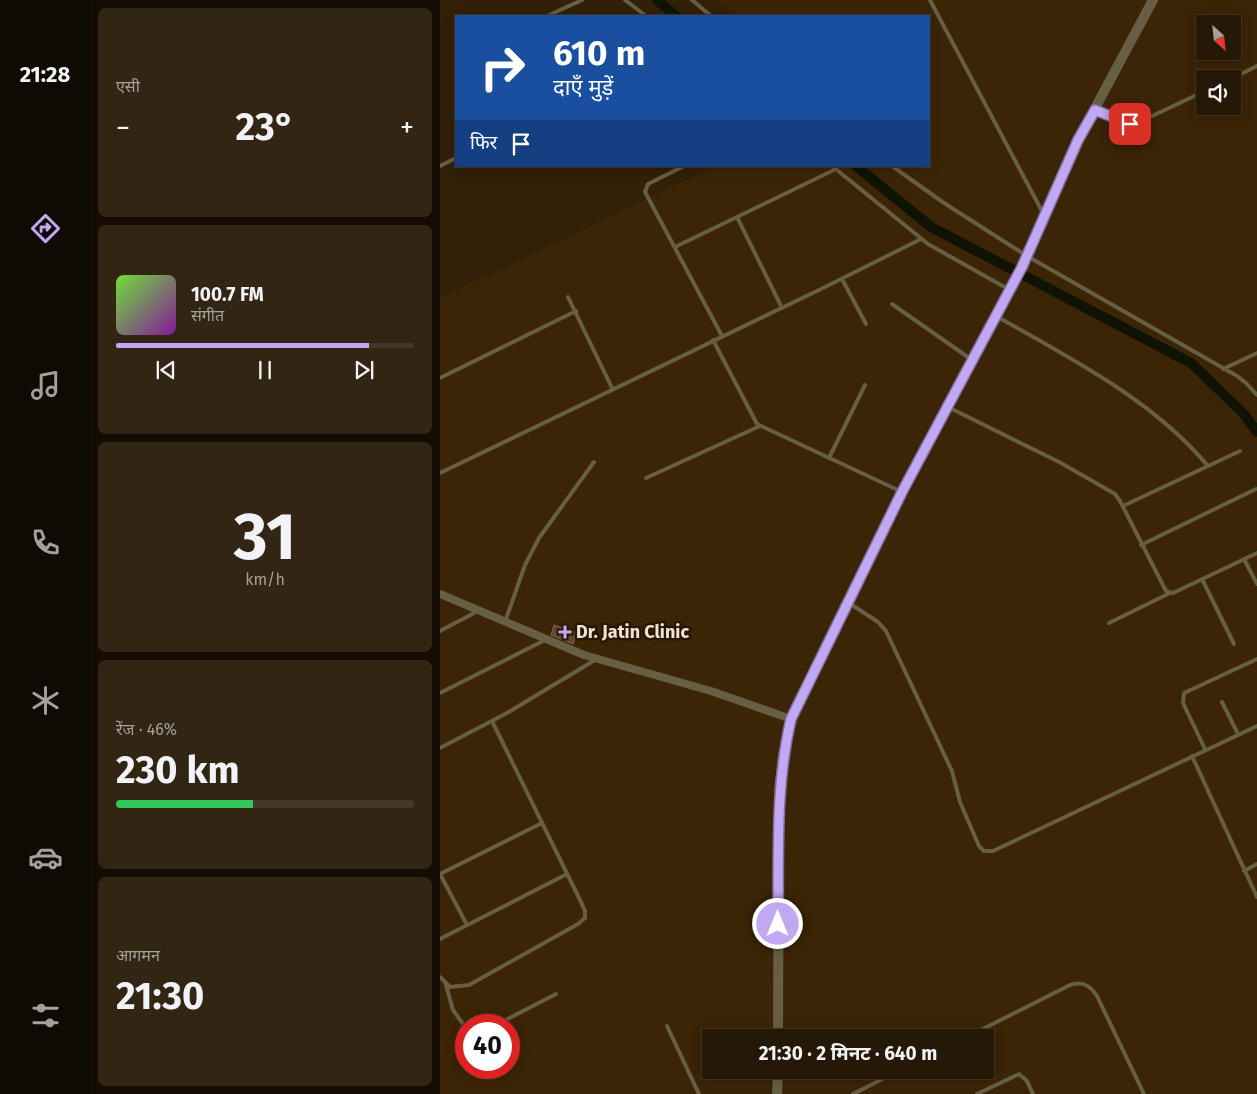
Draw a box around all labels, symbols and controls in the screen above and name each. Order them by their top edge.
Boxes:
north arrow [1196,15,1241,60]
map controls [1196,15,1241,115]
text: 610 m [553,32,645,74]
icon: right [470,35,535,100]
text: 21:28 [20,61,70,88]
button: sound [1196,70,1241,115]
text: दाएँ मुड़ें [553,74,613,101]
text: एसी [116,77,140,96]
pin [1109,103,1151,145]
text: 23° [236,104,295,150]
icon: arrive [1116,110,1144,138]
text: − [116,111,130,144]
text: + [400,111,414,144]
icon: arrive [507,130,535,158]
text: फिर [470,131,497,154]
icon: directions [28,211,63,246]
text: 100.7 FM [191,283,264,306]
text: संगीत [191,306,224,325]
icon: previous [152,356,180,384]
icon: pause [251,356,279,384]
icon: next [350,356,378,384]
icon: music [28,368,63,403]
text: 31 [234,498,296,576]
icon: phone [28,525,63,560]
text: km/h [245,570,285,589]
place label: Dr. Jatin Clinic [576,621,689,643]
marker: Dr. Jatin Clinic [558,625,572,639]
icon: climate [28,683,63,718]
text: रेंज · 46% [116,720,177,739]
text: 230 km [116,747,240,793]
icon: car [28,840,63,875]
position arrow [751,897,803,949]
text: आगमन [116,946,160,965]
text: 21:30 [116,973,204,1019]
icon: filters [28,998,63,1033]
speed limit sign: 40 [455,1014,520,1079]
text: 21:30 · 2 मिनट · 640 m [759,1042,937,1065]

